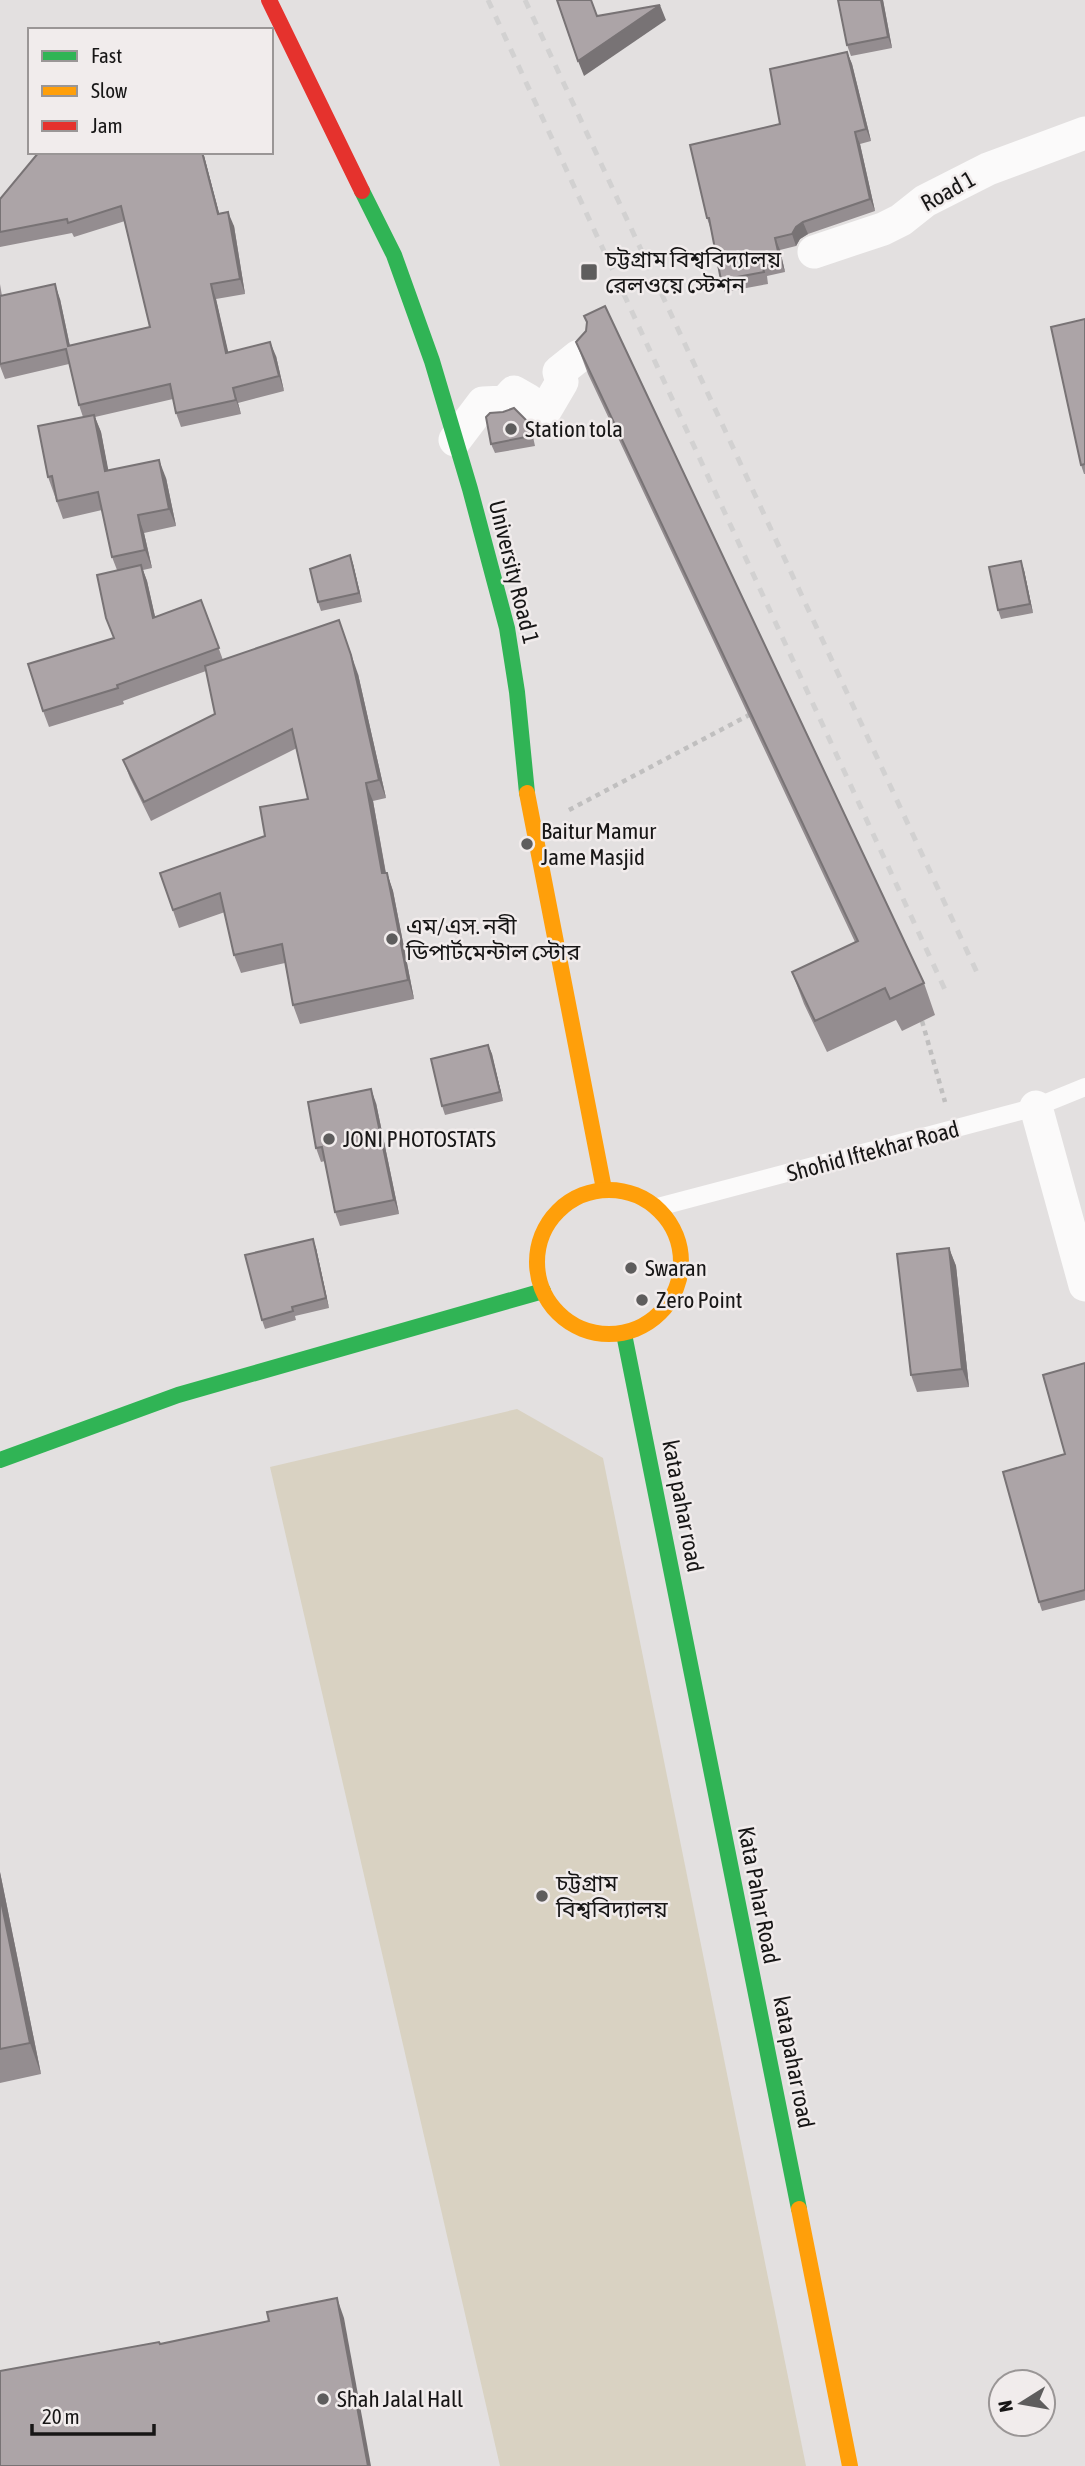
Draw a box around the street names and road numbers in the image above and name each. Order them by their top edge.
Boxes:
street label: Road 1 [916,166,980,216]
street label: University Road 1 [484,498,544,646]
street label: Shohid Iftekhar Road [784,1116,962,1186]
street label: kata pahar road [657,1438,709,1574]
street label: Kata Pahar Road [733,1824,785,1966]
street label: kata pahar road [768,1994,820,2130]

